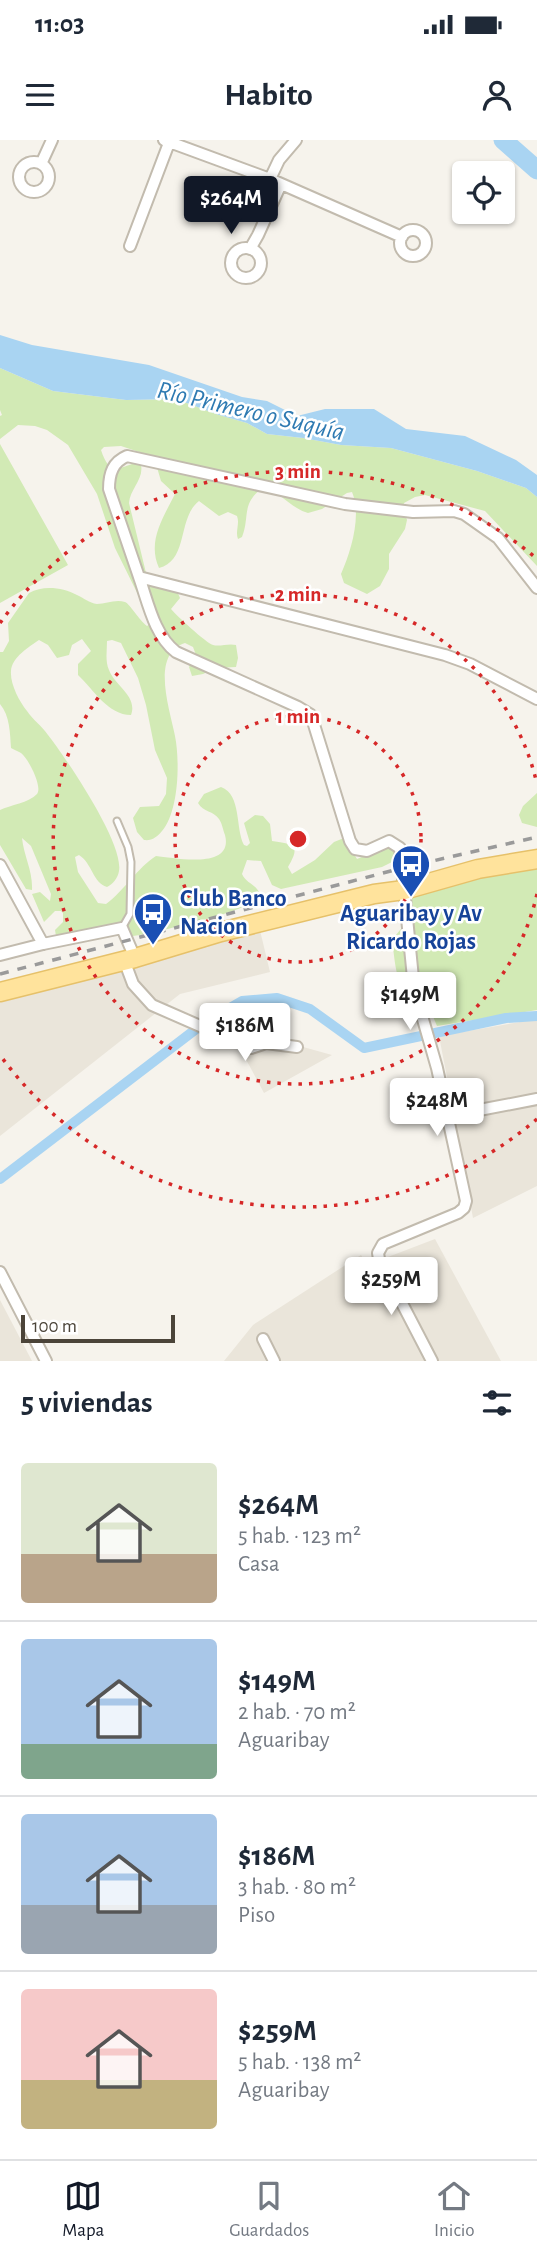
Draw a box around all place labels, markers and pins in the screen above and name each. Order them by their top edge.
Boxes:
pin: $264M [182,176,280,236]
centre of rings [286,827,310,851]
bus stop icon: Aguaribay y Av Ricardo Rojas [390,843,432,898]
place label: Club Banco Nacion [180,887,287,939]
bus stop icon: Club Banco Nacion [132,891,174,946]
place label: Aguaribay y Av Ricardo Rojas [340,902,482,954]
pin: $149M [361,972,459,1032]
pin: $186M [196,1004,294,1063]
pin: $248M [388,1079,486,1138]
pin: $259M [342,1258,440,1317]

